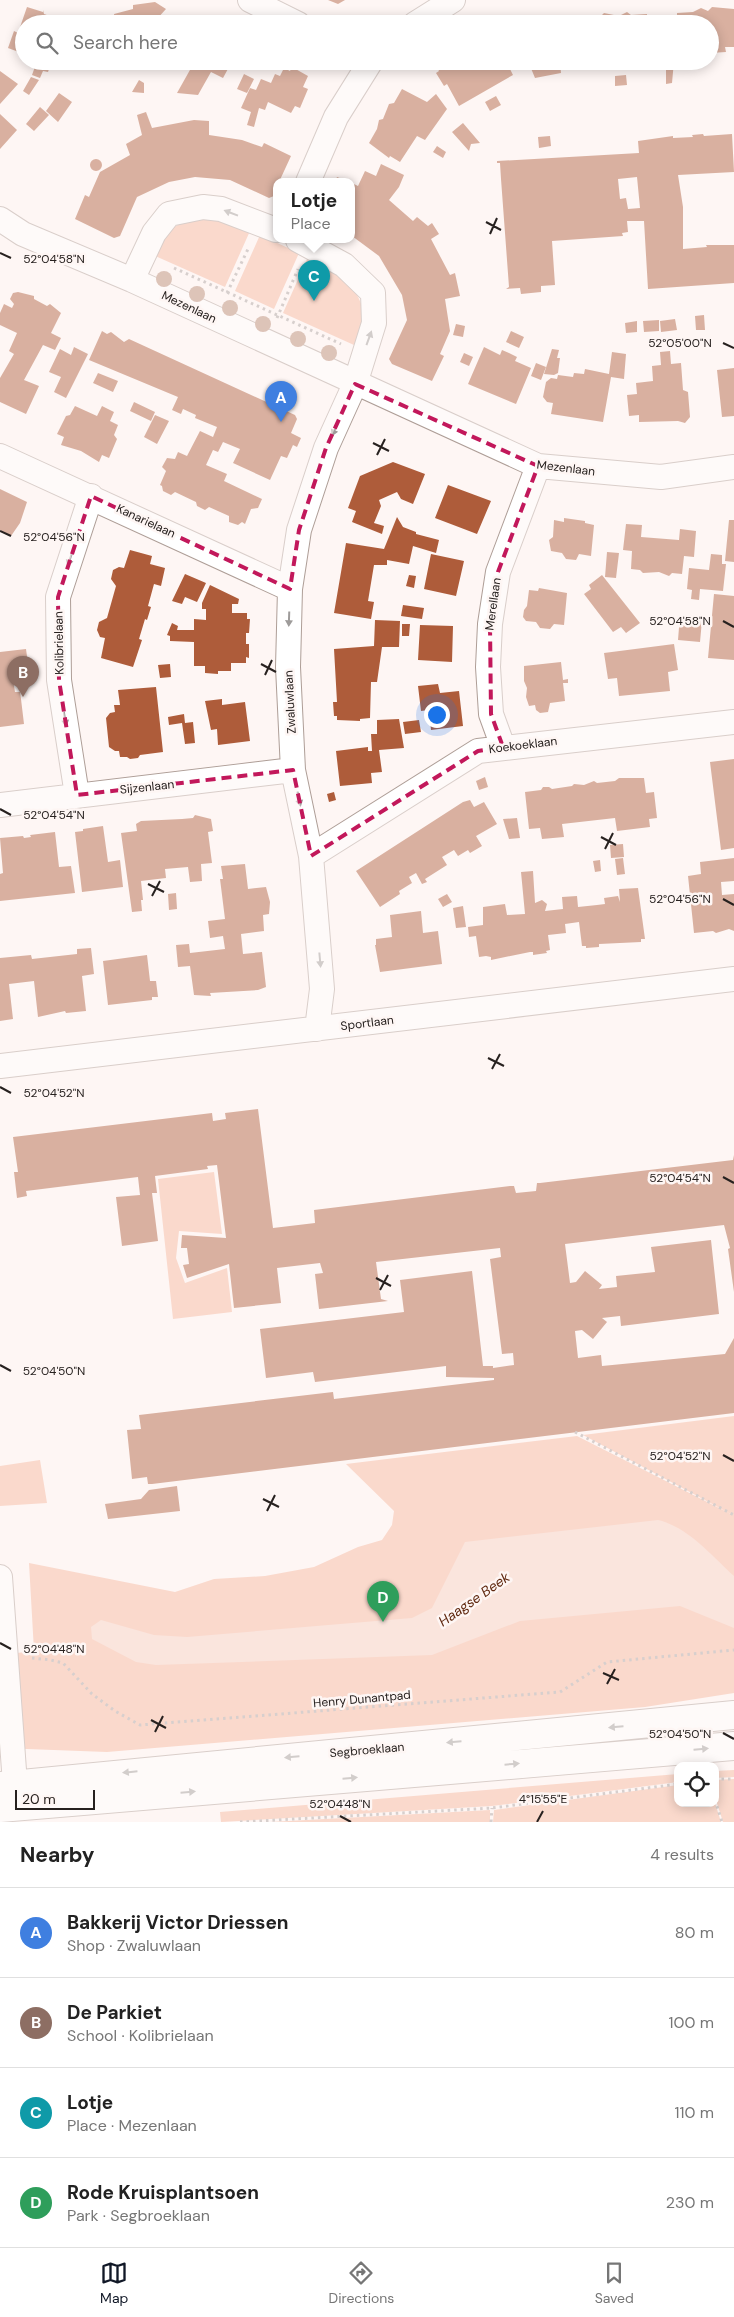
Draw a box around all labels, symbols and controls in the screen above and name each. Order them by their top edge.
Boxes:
search box [15,15,719,70]
icon: search [33,29,61,57]
text: Search here [73,30,178,55]
popup [273,178,355,243]
text: Lotje [291,188,337,213]
one-way arrow [223,209,238,217]
text: Place [291,213,331,234]
text: 52°04'58"N [23,251,85,267]
pin: C [298,260,330,301]
street label: Mezenlaan [159,287,219,327]
one-way arrow [366,330,373,345]
text: 52°05'00"N [648,335,712,351]
pin: A [265,381,297,422]
one-way arrow [331,422,339,436]
street label: Mezenlaan [536,456,596,480]
street label: Kanarielaan [114,500,178,542]
text: 52°04'56"N [23,529,85,545]
one-way arrow [66,551,74,566]
street label: Merellaan [481,576,505,631]
street label: Kolibrielaan [50,611,68,675]
one-way arrow [285,612,293,628]
text: 52°04'58"N [649,613,711,629]
pin: B [7,656,39,697]
street label: Zwaluwlaan [280,670,300,734]
your location [424,702,450,728]
one-way arrow [62,711,70,727]
street label: Koekoeklaan [488,733,558,757]
street label: Sijzenlaan [119,776,175,798]
one-way arrow [296,791,304,807]
text: 52°04'54"N [23,807,85,823]
text: 52°04'56"N [649,891,711,907]
one-way arrow [316,952,324,968]
street label: Sportlaan [340,1012,395,1034]
text: 52°04'52"N [24,1085,85,1101]
text: 52°04'54"N [649,1170,711,1186]
text: 52°04'50"N [23,1363,85,1379]
text: 52°04'52"N [650,1448,711,1464]
water label: Haagse Beek [435,1567,514,1630]
pin: D [367,1581,399,1622]
text: 52°04'48"N [23,1641,85,1657]
street label: Henry Dunantpad [313,1687,411,1711]
one-way arrow [608,1723,624,1731]
text: 52°04'50"N [649,1726,711,1742]
one-way arrow [446,1738,462,1746]
street label: Segbroeklaan [329,1739,405,1761]
one-way arrow [693,1744,709,1752]
one-way arrow [284,1753,300,1761]
one-way arrow [504,1760,520,1768]
map controls [674,1762,719,1807]
button: locate [674,1762,719,1807]
one-way arrow [122,1768,138,1776]
one-way arrow [342,1774,358,1782]
scale bar [15,1787,95,1810]
one-way arrow [180,1787,196,1795]
text: 20 m [22,1790,56,1808]
text: 4°15'55"E [519,1791,567,1807]
text: 52°04'48"N [309,1796,371,1812]
text: Nearby [20,1841,94,1869]
text: 4 results [650,1844,714,1865]
text: Bakkerij Victor Driessen [67,1910,289,1935]
text: A [30,1922,42,1943]
text: 80 m [675,1922,714,1943]
text: Shop · Zwaluwlaan [67,1935,201,1956]
text: De Parkiet [67,2000,162,2025]
text: B [31,2012,41,2033]
text: 100 m [669,2012,714,2033]
text: School · Kolibrielaan [67,2025,214,2046]
text: Lotje [67,2090,113,2115]
text: C [30,2102,42,2123]
text: 110 m [675,2102,714,2123]
text: Place · Mezenlaan [67,2115,197,2136]
text: Rode Kruisplantsoen [67,2180,259,2205]
text: D [30,2192,42,2213]
text: 230 m [666,2192,714,2213]
text: Park · Segbroeklaan [67,2205,210,2226]
tab: Map [100,2259,128,2307]
tab: Directions [329,2259,394,2307]
tab: Saved [595,2259,634,2307]

